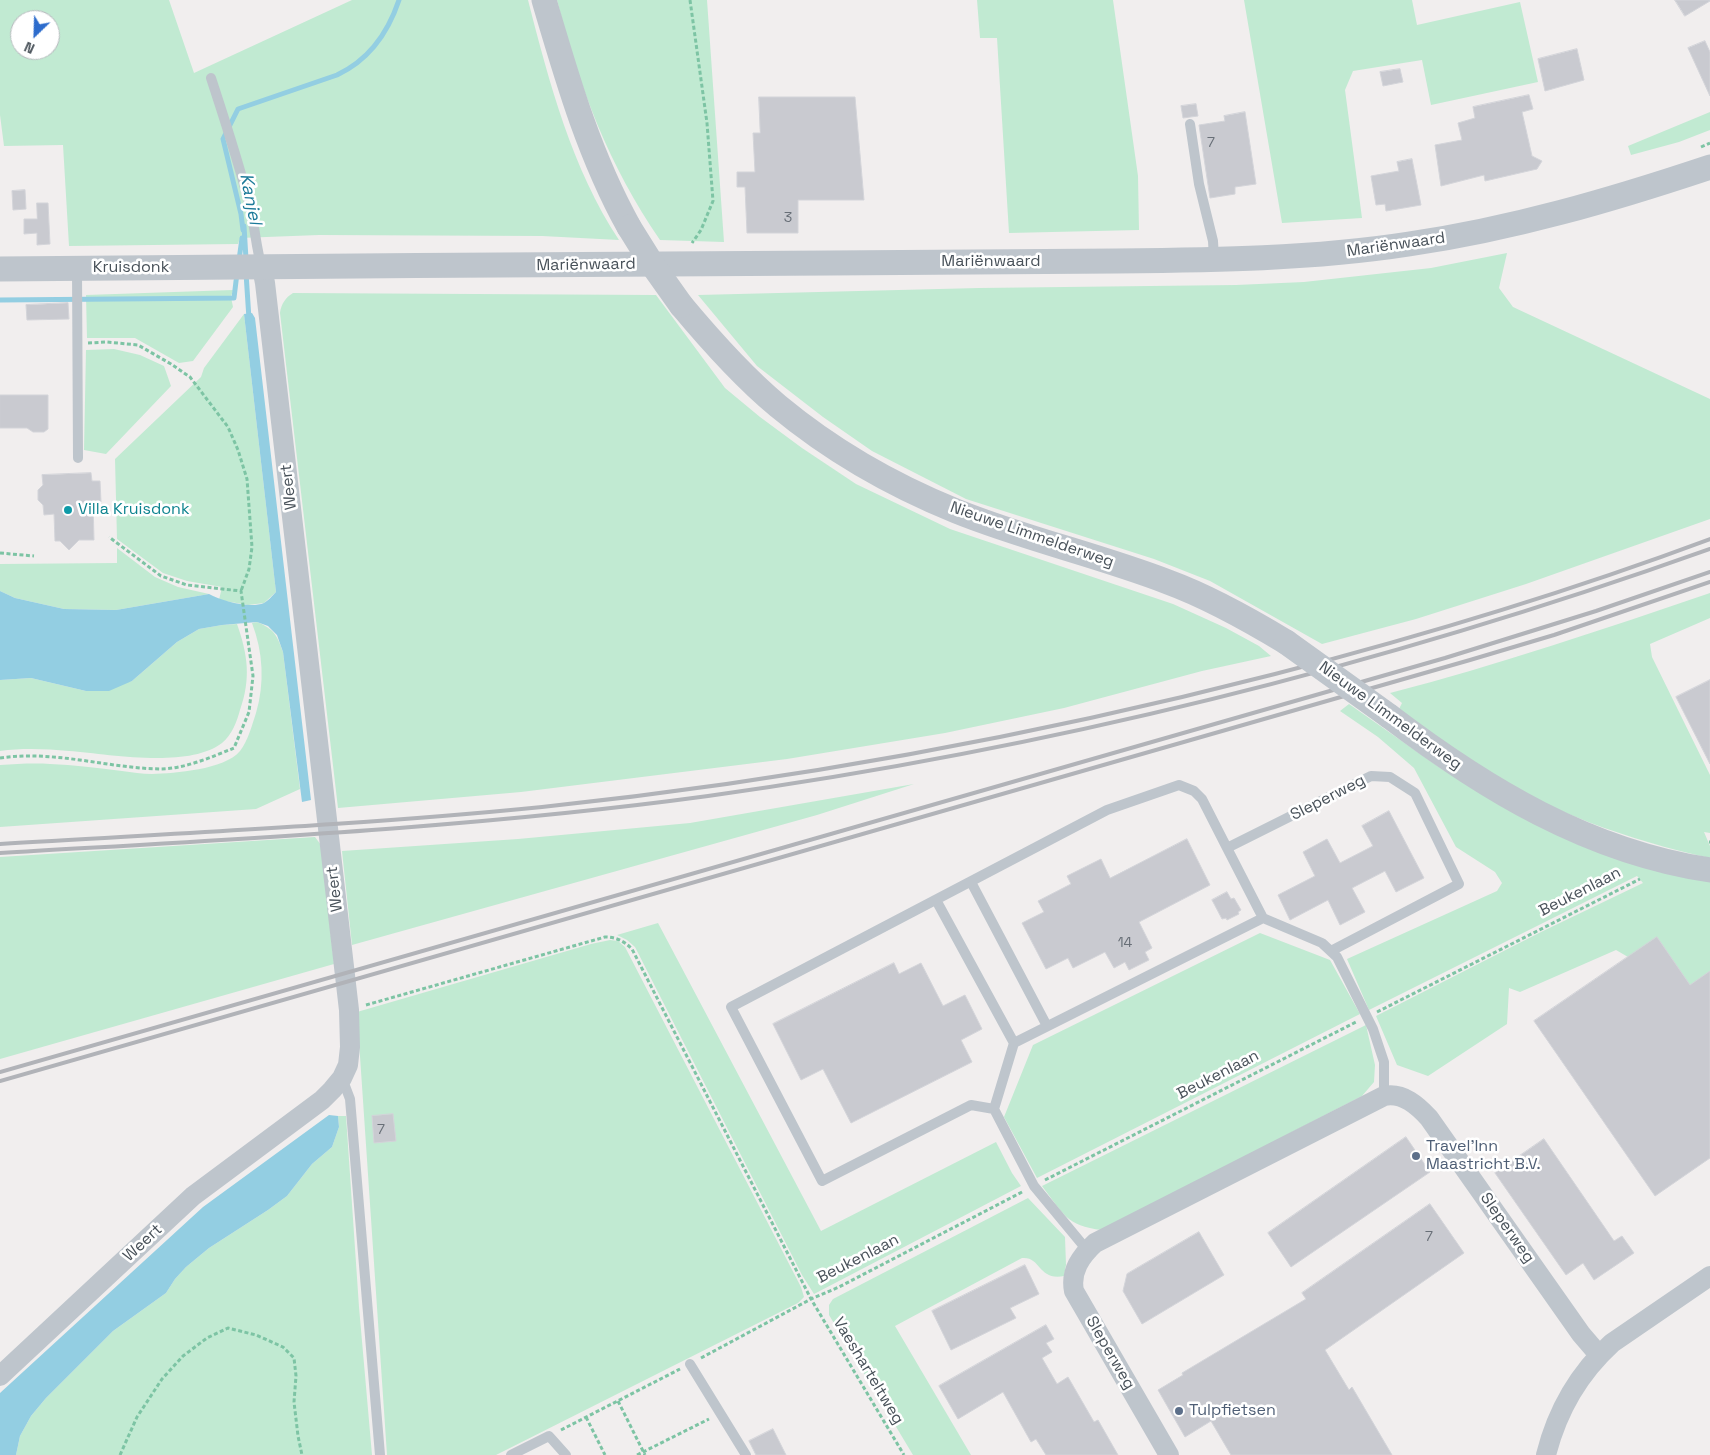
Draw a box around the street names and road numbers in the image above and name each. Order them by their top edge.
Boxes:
street label: Mariënwaard [1345,229,1447,261]
street label: Mariënwaard [941,252,1041,272]
street label: Mariënwaard [536,255,636,275]
street label: Kruisdonk [93,258,169,278]
street label: Weert [277,463,301,511]
street label: Nieuwe Limmelderweg [948,498,1116,572]
street label: Nieuwe Limmelderweg [1315,658,1465,774]
street label: Sleperweg [1287,771,1369,825]
street label: Beukenlaan [1536,863,1624,921]
street label: Weert [323,865,347,913]
street label: Beukenlaan [1174,1046,1262,1104]
street label: Sleperweg [1476,1189,1538,1267]
street label: Weert [120,1220,166,1266]
street label: Beukenlaan [814,1230,902,1288]
street label: Sleperweg [1081,1313,1139,1393]
street label: Vaesharteltweg [828,1314,908,1428]

